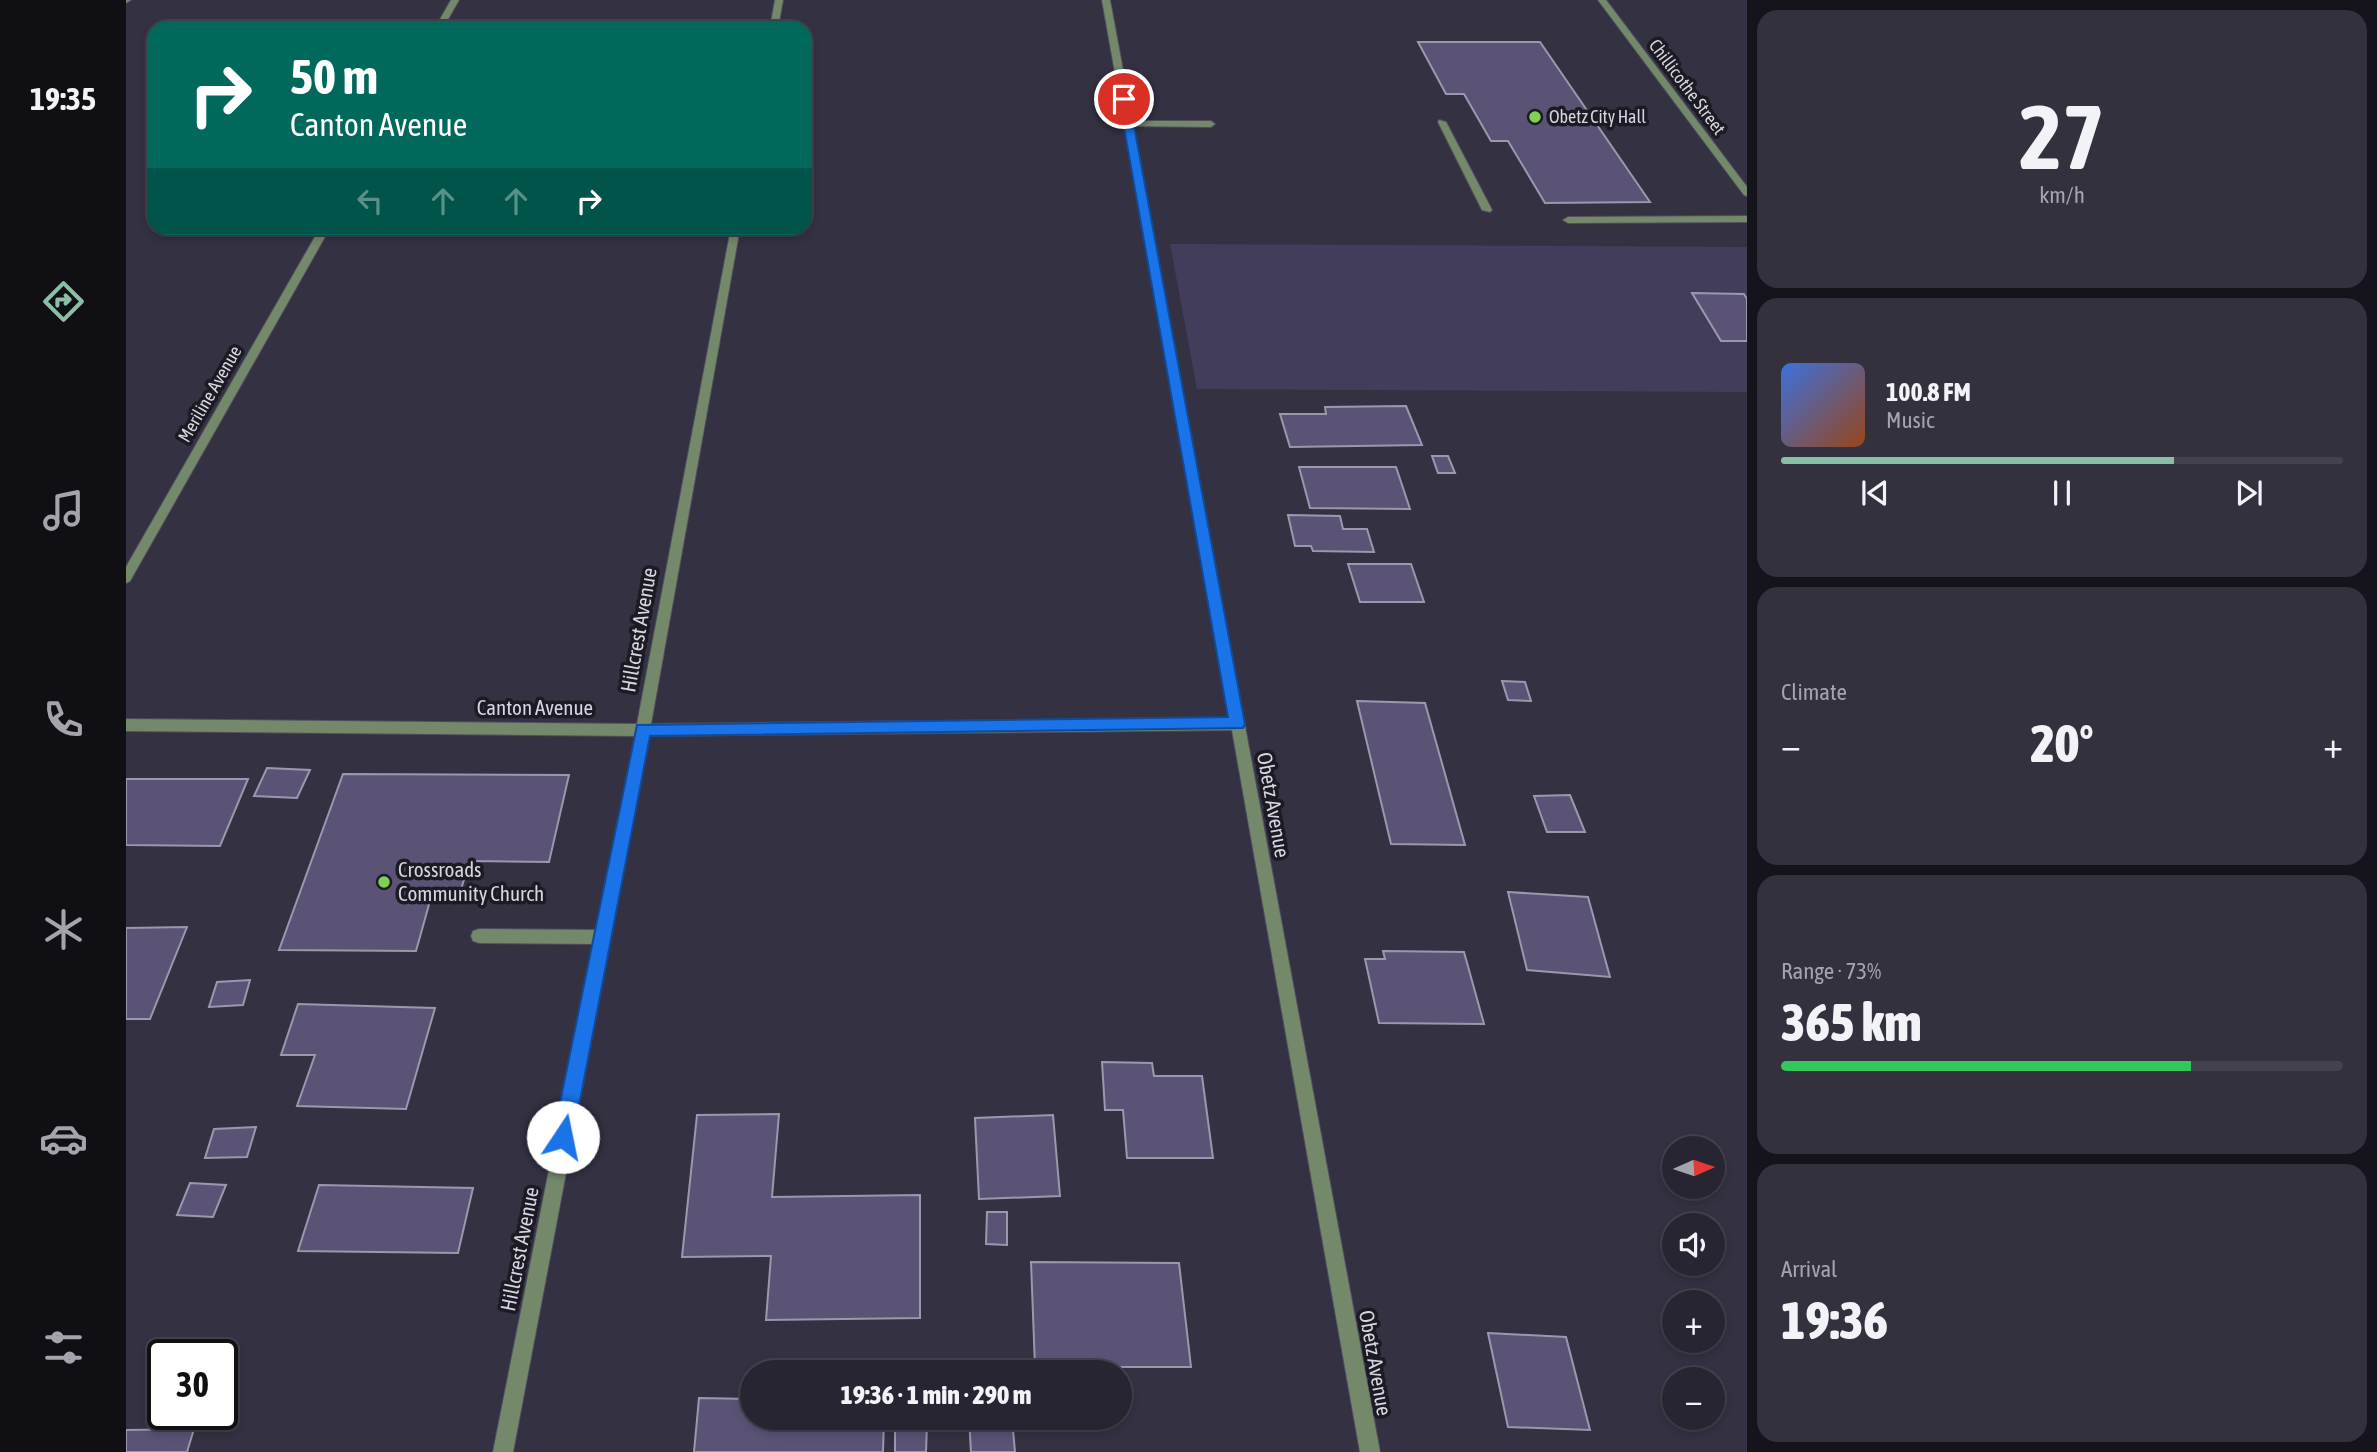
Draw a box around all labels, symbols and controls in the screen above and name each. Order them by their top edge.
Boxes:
street label: Chillicothe Street [1645,35,1730,138]
text: 50 m [290,48,378,104]
icon: right [175,49,266,140]
pin [1094,69,1154,129]
text: 19:35 [30,80,96,117]
icon: arrive [1105,80,1143,118]
text: 27 [2019,84,2105,188]
text: Canton Avenue [290,106,467,143]
place label: Obetz City Hall [1549,106,1646,127]
marker: Obetz City Hall [1527,109,1543,125]
icon: left [351,182,389,220]
icon: ahead [424,182,462,220]
icon: ahead [497,182,535,220]
icon: right [570,182,608,220]
text: km/h [2039,182,2085,208]
icon: directions [39,277,88,326]
street label: Meriline Avenue [174,342,246,446]
text: 100.8 FM [1886,377,1971,407]
text: Music [1886,407,1934,433]
icon: previous [1856,474,1894,512]
icon: pause [2043,474,2081,512]
icon: next [2230,474,2268,512]
icon: music [39,486,88,535]
street label: Hillcrest Avenue [615,566,661,694]
text: Climate [1781,679,1847,705]
icon: phone [39,695,88,744]
street label: Canton Avenue [477,695,593,719]
text: 20° [2030,713,2094,773]
text: − [1781,723,1801,766]
text: + [2323,723,2343,766]
street label: Obetz Avenue [1253,750,1295,859]
place label: Crossroads Community Church [398,857,544,905]
marker: Crossroads Community Church [376,874,392,890]
icon: climate [39,905,88,954]
text: Range · 73% [1781,958,1881,984]
text: 365 km [1781,992,1922,1052]
position arrow [526,1100,600,1174]
icon: car [39,1114,88,1163]
north arrow [1662,1136,1726,1199]
map controls [1662,1136,1725,1430]
street label: Hillcrest Avenue [495,1185,543,1313]
button: sound [1662,1213,1725,1276]
text: Arrival [1781,1256,1837,1282]
button: + [1662,1290,1725,1353]
text: 19:36 [1781,1290,1888,1350]
street label: Obetz Avenue [1355,1308,1397,1417]
icon: filters [39,1323,88,1372]
speed limit sign: 30 [147,1339,238,1430]
button: − [1662,1367,1725,1430]
text: 19:36 · 1 min · 290 m [841,1380,1031,1410]

